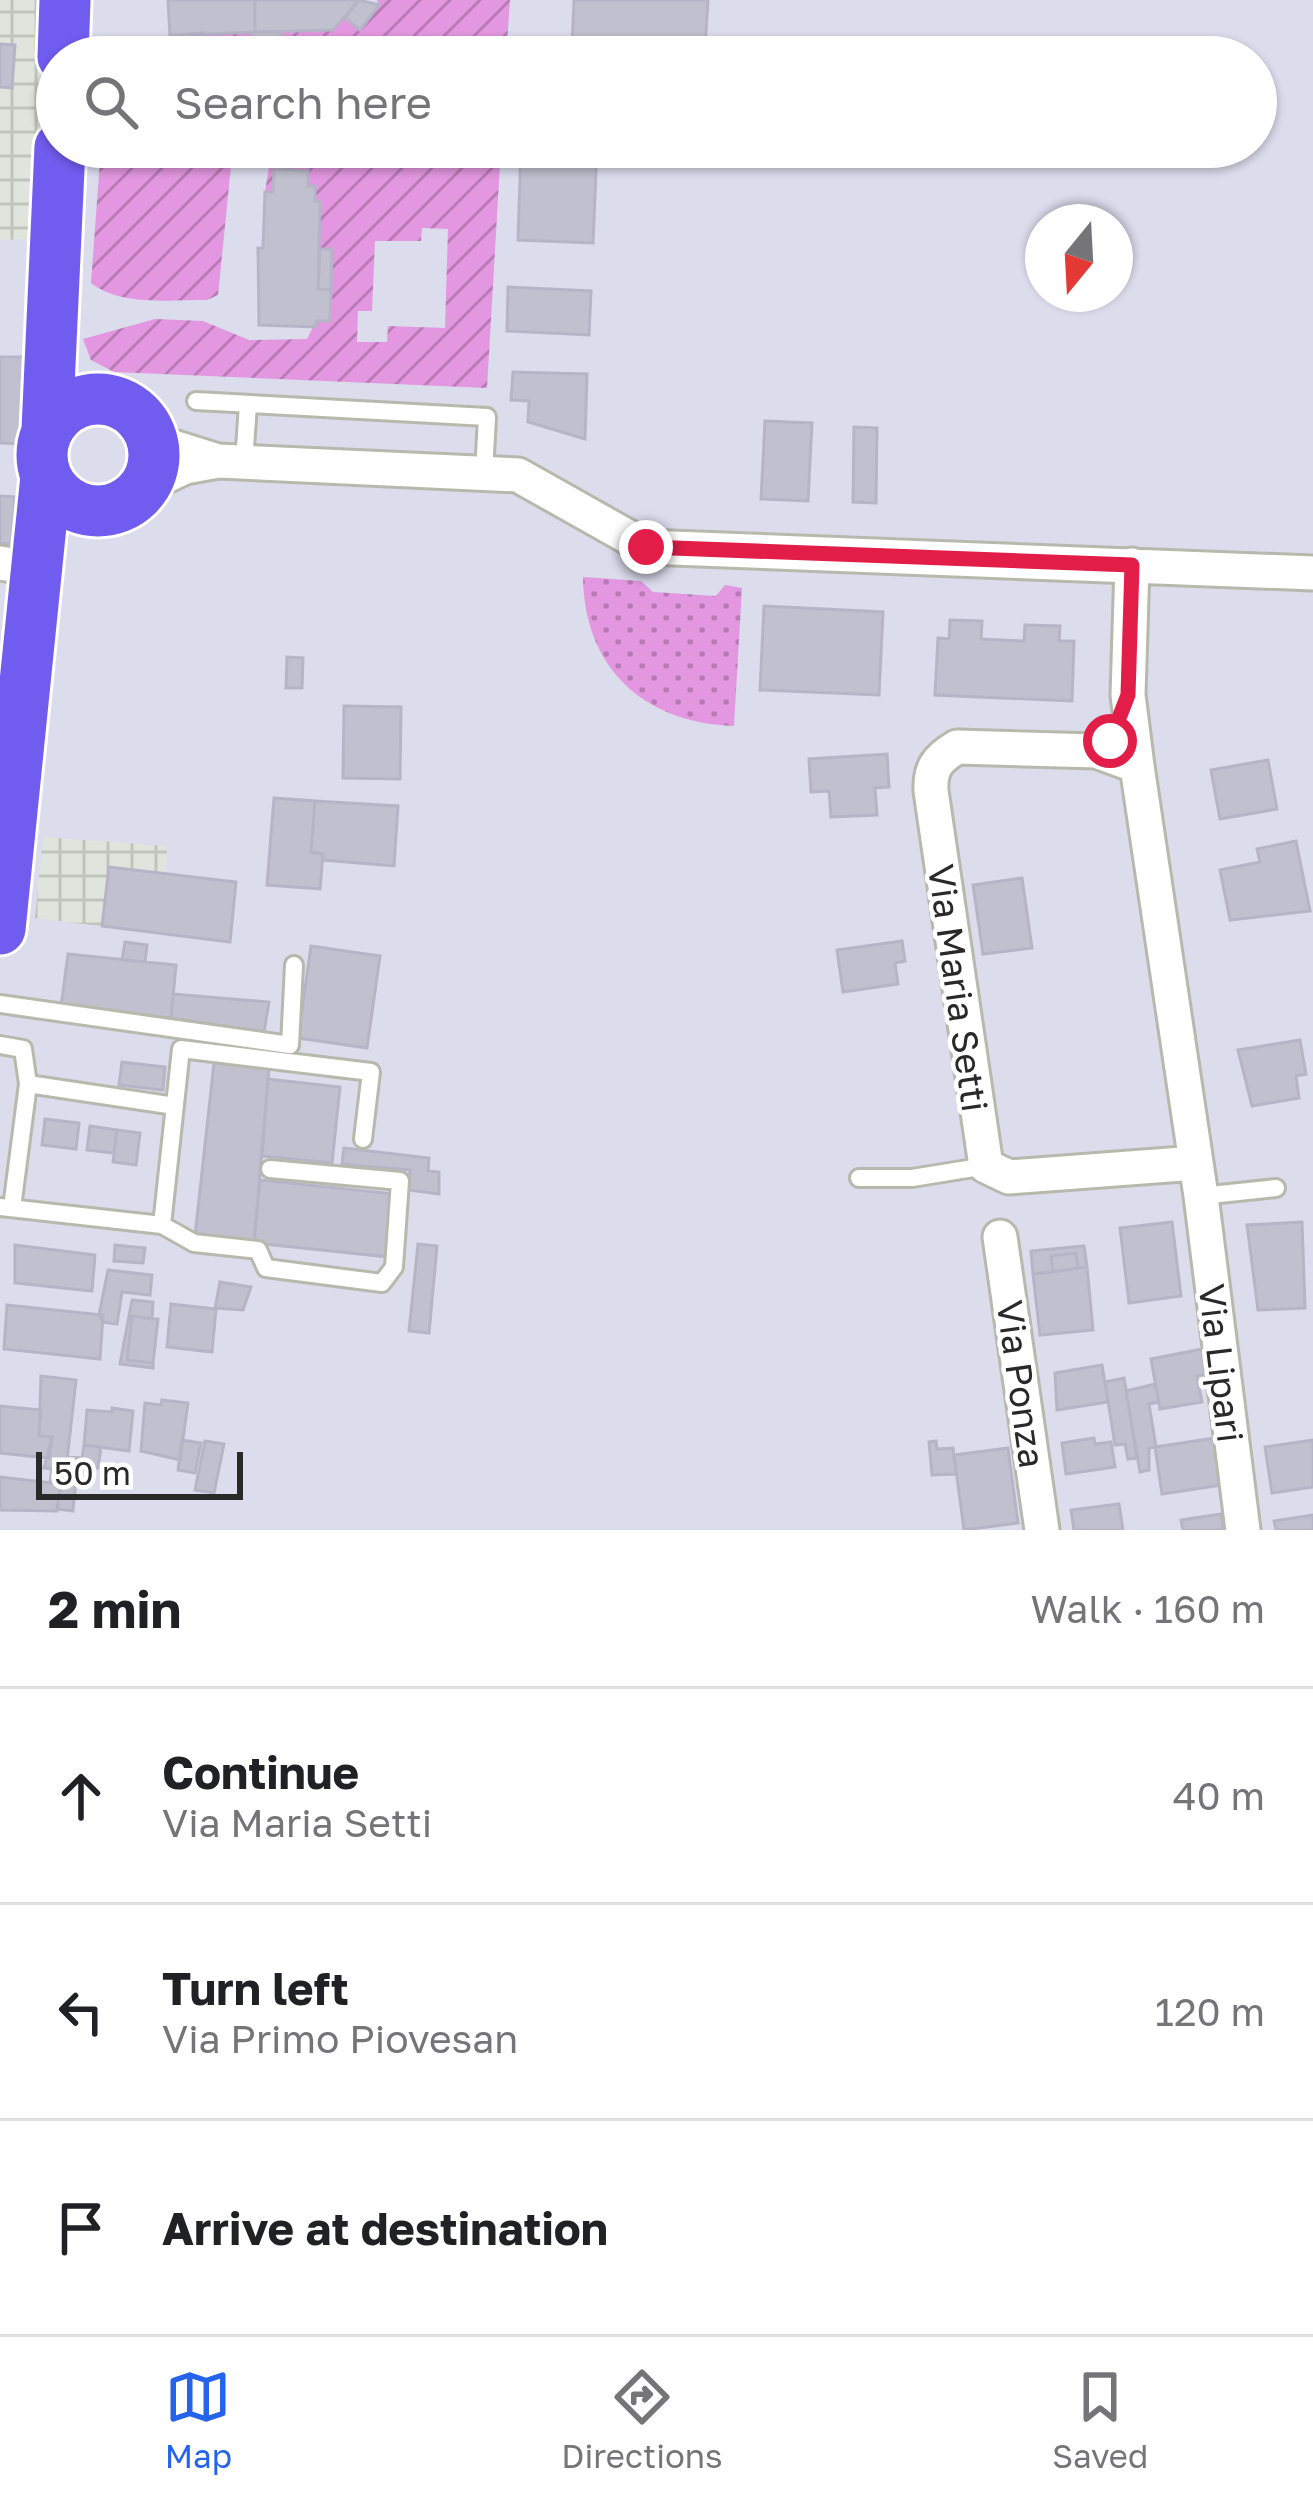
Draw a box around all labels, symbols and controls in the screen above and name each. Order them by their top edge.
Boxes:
search box [36,36,1277,168]
icon: search [78,69,144,135]
text: Search here [174,75,432,129]
north arrow [1025,204,1133,312]
route end [619,520,673,574]
route start [1083,714,1137,768]
street label: Via Maria Setti [920,861,997,1114]
street label: Via Lipari [1190,1281,1253,1445]
street label: Via Ponza [988,1297,1055,1470]
scale bar [36,1446,243,1499]
text: 50 m [54,1453,131,1492]
text: 2 min [48,1578,181,1639]
text: Walk · 160 m [1030,1585,1265,1632]
text: Continue [162,1745,359,1799]
icon: ahead [48,1763,114,1829]
text: 40 m [1173,1772,1265,1819]
text: Via Maria Setti [162,1799,432,1846]
text: Turn left [162,1961,349,2015]
icon: left [48,1979,114,2045]
text: 120 m [1155,1988,1265,2035]
text: Via Primo Piovesan [162,2015,518,2062]
icon: arrive [48,2195,114,2261]
text: Arrive at destination [162,2201,608,2255]
tab: Map [165,2364,232,2475]
tab: Directions [561,2364,723,2475]
tab: Saved [1052,2364,1148,2475]

